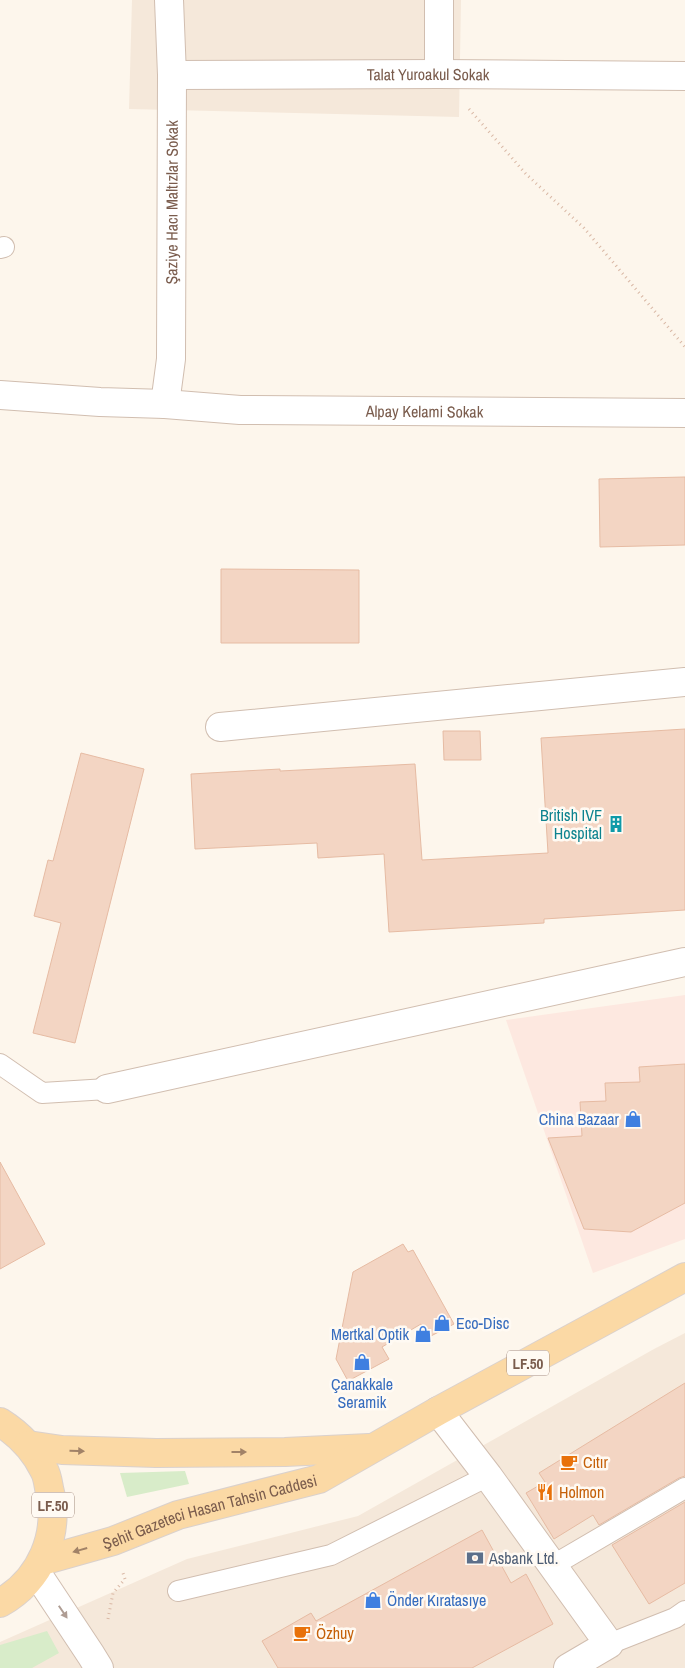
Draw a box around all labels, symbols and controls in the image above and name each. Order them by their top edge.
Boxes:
street label: Talat Yuroakul Sokak [367,63,490,85]
street label: Şaziye Hacı Maltızlar Sokak [160,120,183,285]
street label: Alpay Kelami Sokak [365,400,484,423]
place label: British IVF Hospital [540,804,602,844]
building icon: British IVF Hospital [606,814,626,834]
place label: China Bazaar [539,1108,620,1130]
shop icon: China Bazaar [623,1109,643,1129]
place label: Eco-Disc [456,1312,510,1334]
shop icon: Eco-Disc [432,1313,452,1333]
place label: Mertkal Optik [331,1323,409,1345]
shop icon: Mertkal Optik [413,1324,433,1344]
road number: LF.50 [507,1350,549,1376]
shop icon: Çanakkale Seramik [352,1352,372,1372]
place label: Çanakkale Seramik [331,1373,393,1413]
one-way arrow [69,1447,85,1455]
one-way arrow [231,1448,247,1456]
place label: Cıtır [583,1451,608,1473]
cafe icon: Cıtır [559,1452,579,1472]
street label: Şehit Gazeteci Hasan Tahsin Caddesi [100,1469,319,1554]
place label: Holmon [559,1481,604,1503]
restaurant icon: Holmon [535,1482,555,1502]
road number: LF.50 [32,1492,74,1518]
one-way arrow [72,1547,87,1555]
place label: Asbank Ltd. [488,1547,558,1569]
bank icon: Asbank Ltd. [465,1548,485,1568]
place label: Önder Kıratasıye [387,1589,486,1611]
shop icon: Önder Kıratasıye [363,1590,383,1610]
one-way arrow [58,1605,68,1619]
place label: Özhuy [316,1622,354,1644]
cafe icon: Özhuy [292,1623,312,1643]

